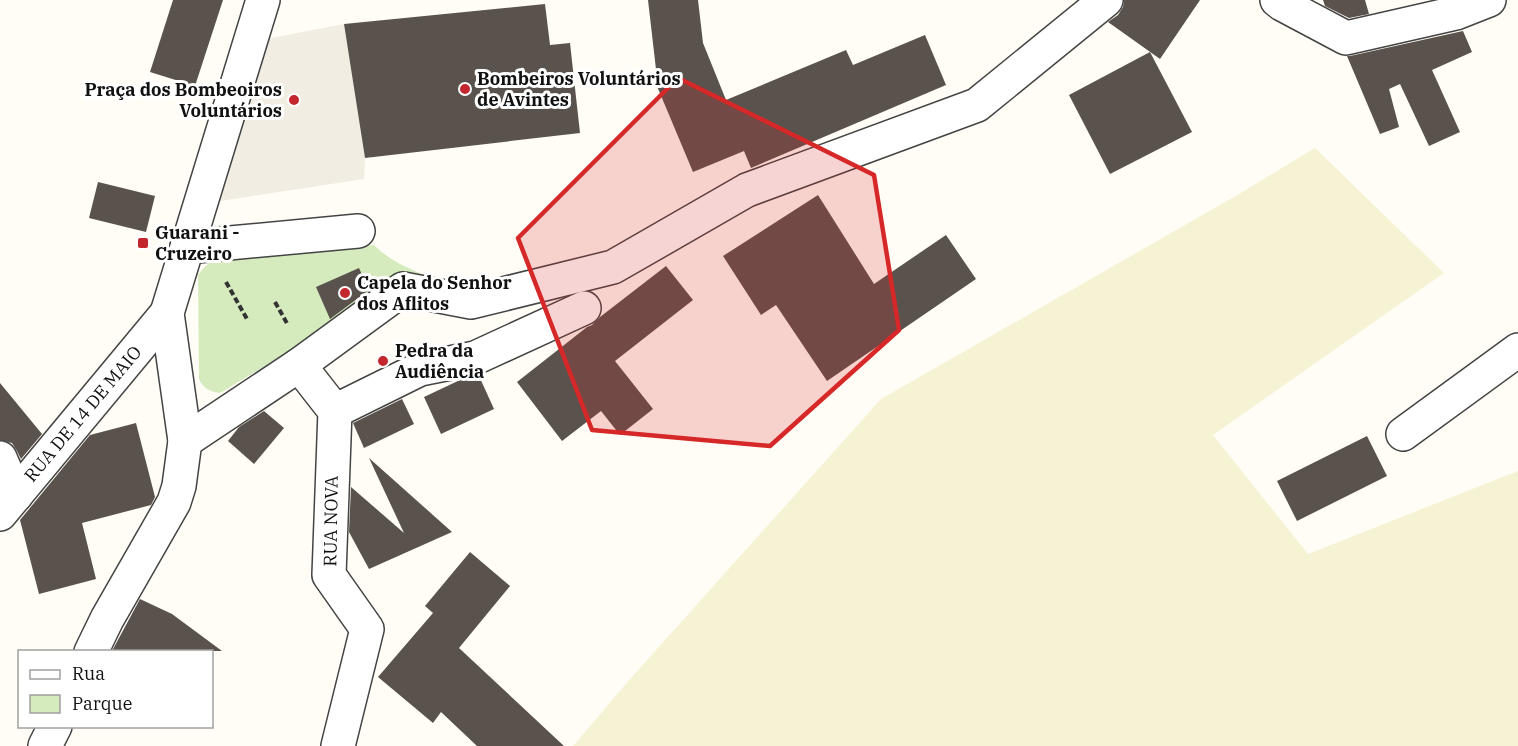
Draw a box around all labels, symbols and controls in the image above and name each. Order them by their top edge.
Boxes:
place label: Bombeiros Voluntários de Avintes [477,67,681,111]
place label: Praça dos Bombeoiros Voluntários [84,78,282,122]
marker: Bombeiros Voluntários de Avintes [458,82,472,96]
marker: Praça dos Bombeoiros Voluntários [287,93,301,107]
place label: Guarani - Cruzeiro [155,221,239,265]
marker: Guarani - Cruzeiro [136,236,150,250]
place label: Capela do Senhor dos Aflitos [357,271,512,315]
marker: Capela do Senhor dos Aflitos [338,286,352,300]
place label: Pedra da Audiência [395,339,484,383]
street label: RUA DE 14 DE MAIO [19,341,146,487]
marker: Pedra da Audiência [376,354,390,368]
street label: RUA NOVA [318,475,343,567]
legend [18,650,213,728]
text: Rua [72,662,105,685]
text: Parque [72,692,132,715]

